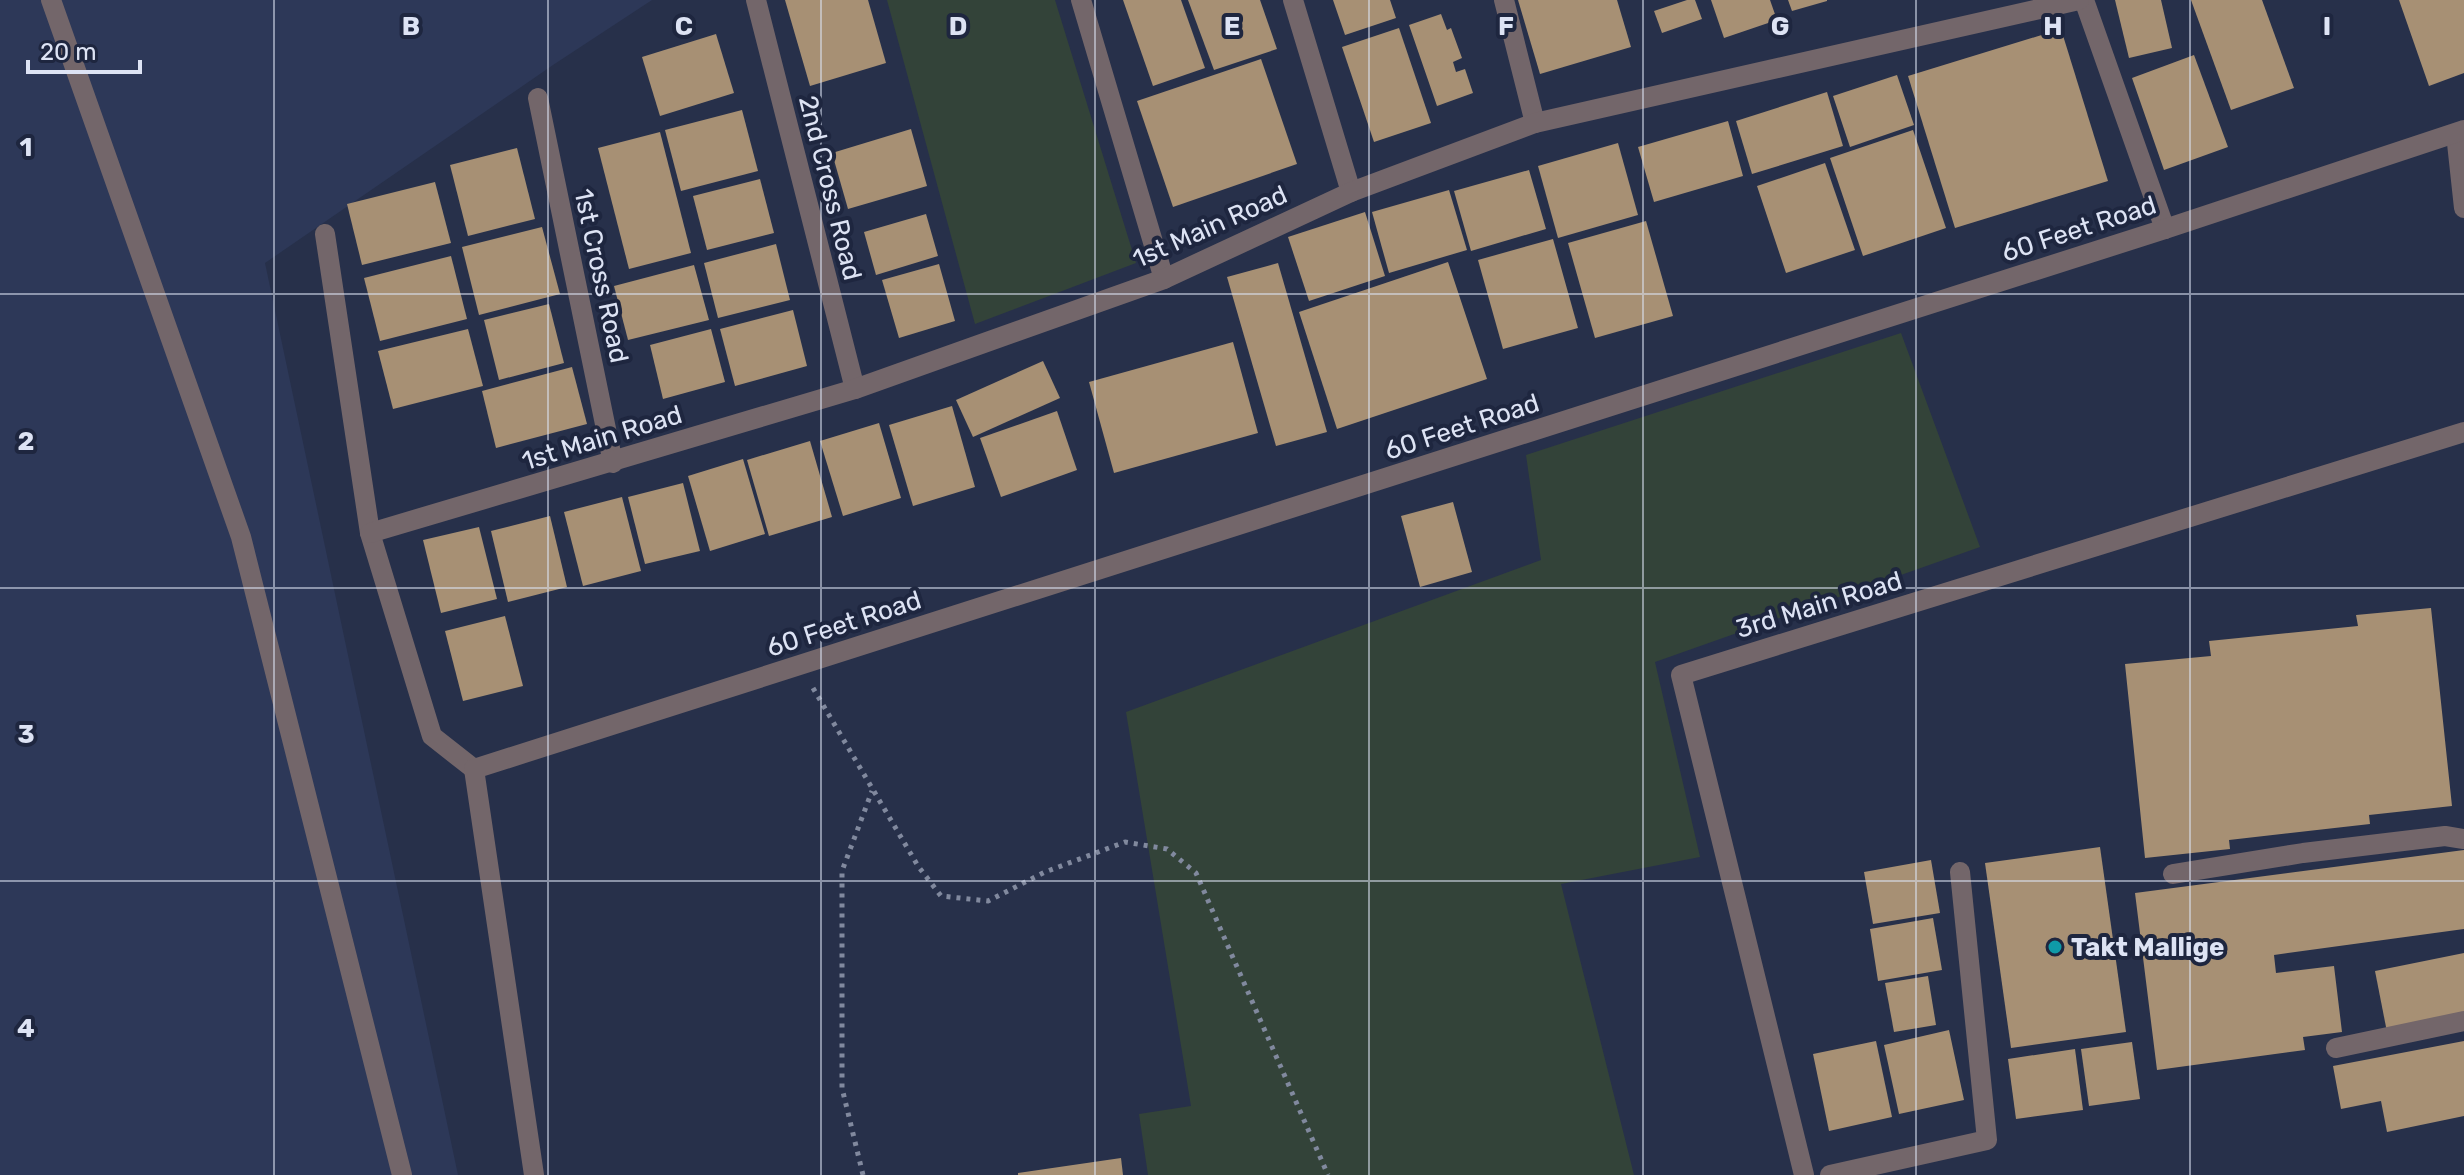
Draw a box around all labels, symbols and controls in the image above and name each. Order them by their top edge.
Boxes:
text: B [402,11,420,42]
text: C [675,11,693,42]
text: D [949,11,967,42]
text: E [1224,11,1240,42]
text: F [1498,11,1514,42]
text: G [1771,11,1789,42]
text: H [2043,11,2063,42]
text: I [2323,11,2331,42]
scale bar [28,24,140,74]
text: 20 m [40,38,97,66]
street label: 2nd Cross Road [792,92,868,284]
text: 1 [20,132,32,163]
street label: 1st Main Road [1128,179,1292,275]
street label: 1st Cross Road [567,186,635,366]
street label: 60 Feet Road [1998,189,2160,269]
street label: 60 Feet Road [1381,387,1543,467]
street label: 1st Main Road [518,399,686,477]
text: 2 [18,426,34,457]
street label: 3rd Main Road [1732,565,1906,645]
street label: 60 Feet Road [763,584,925,664]
text: 3 [17,719,35,750]
place label: Takt Mallige [2071,932,2224,963]
marker: Takt Mallige [2046,938,2064,956]
text: 4 [17,1013,35,1044]

